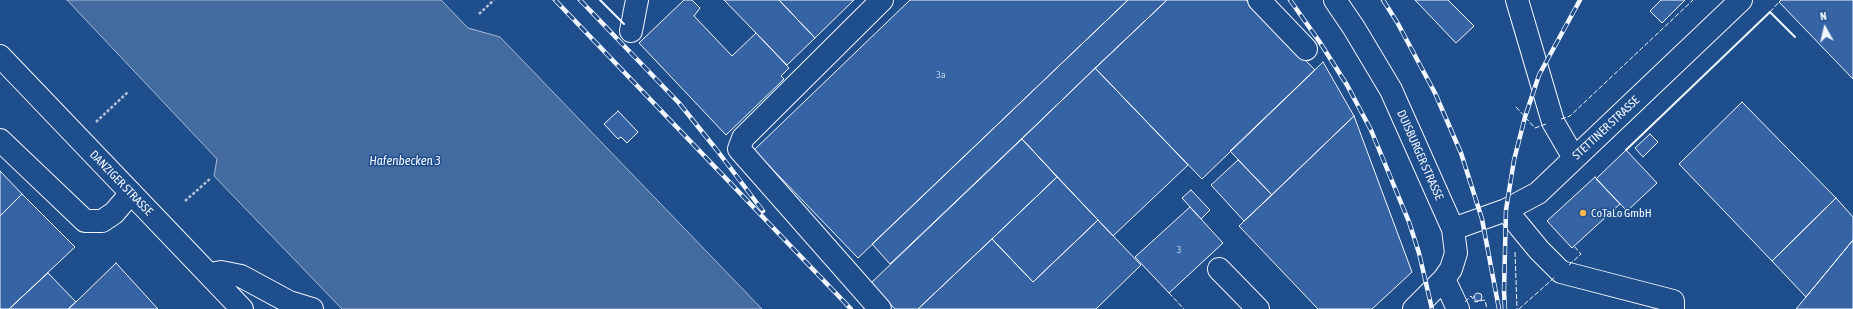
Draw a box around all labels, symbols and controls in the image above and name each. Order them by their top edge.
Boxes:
north arrow [1805,8,1845,48]
text: N [1819,10,1827,23]
house number: 3a [936,69,946,81]
street label: STETTINER STRASSE [1570,93,1642,163]
street label: DUISBURGER STRASSE [1394,108,1446,202]
street label: DANZIGER STRASSE [86,148,156,218]
water label: Hafenbecken 3 [369,153,441,169]
place label: CoTaLo GmbH [1591,206,1652,220]
marker: CoTaLo GmbH [1578,208,1588,218]
house number: 3 [1177,244,1181,256]

